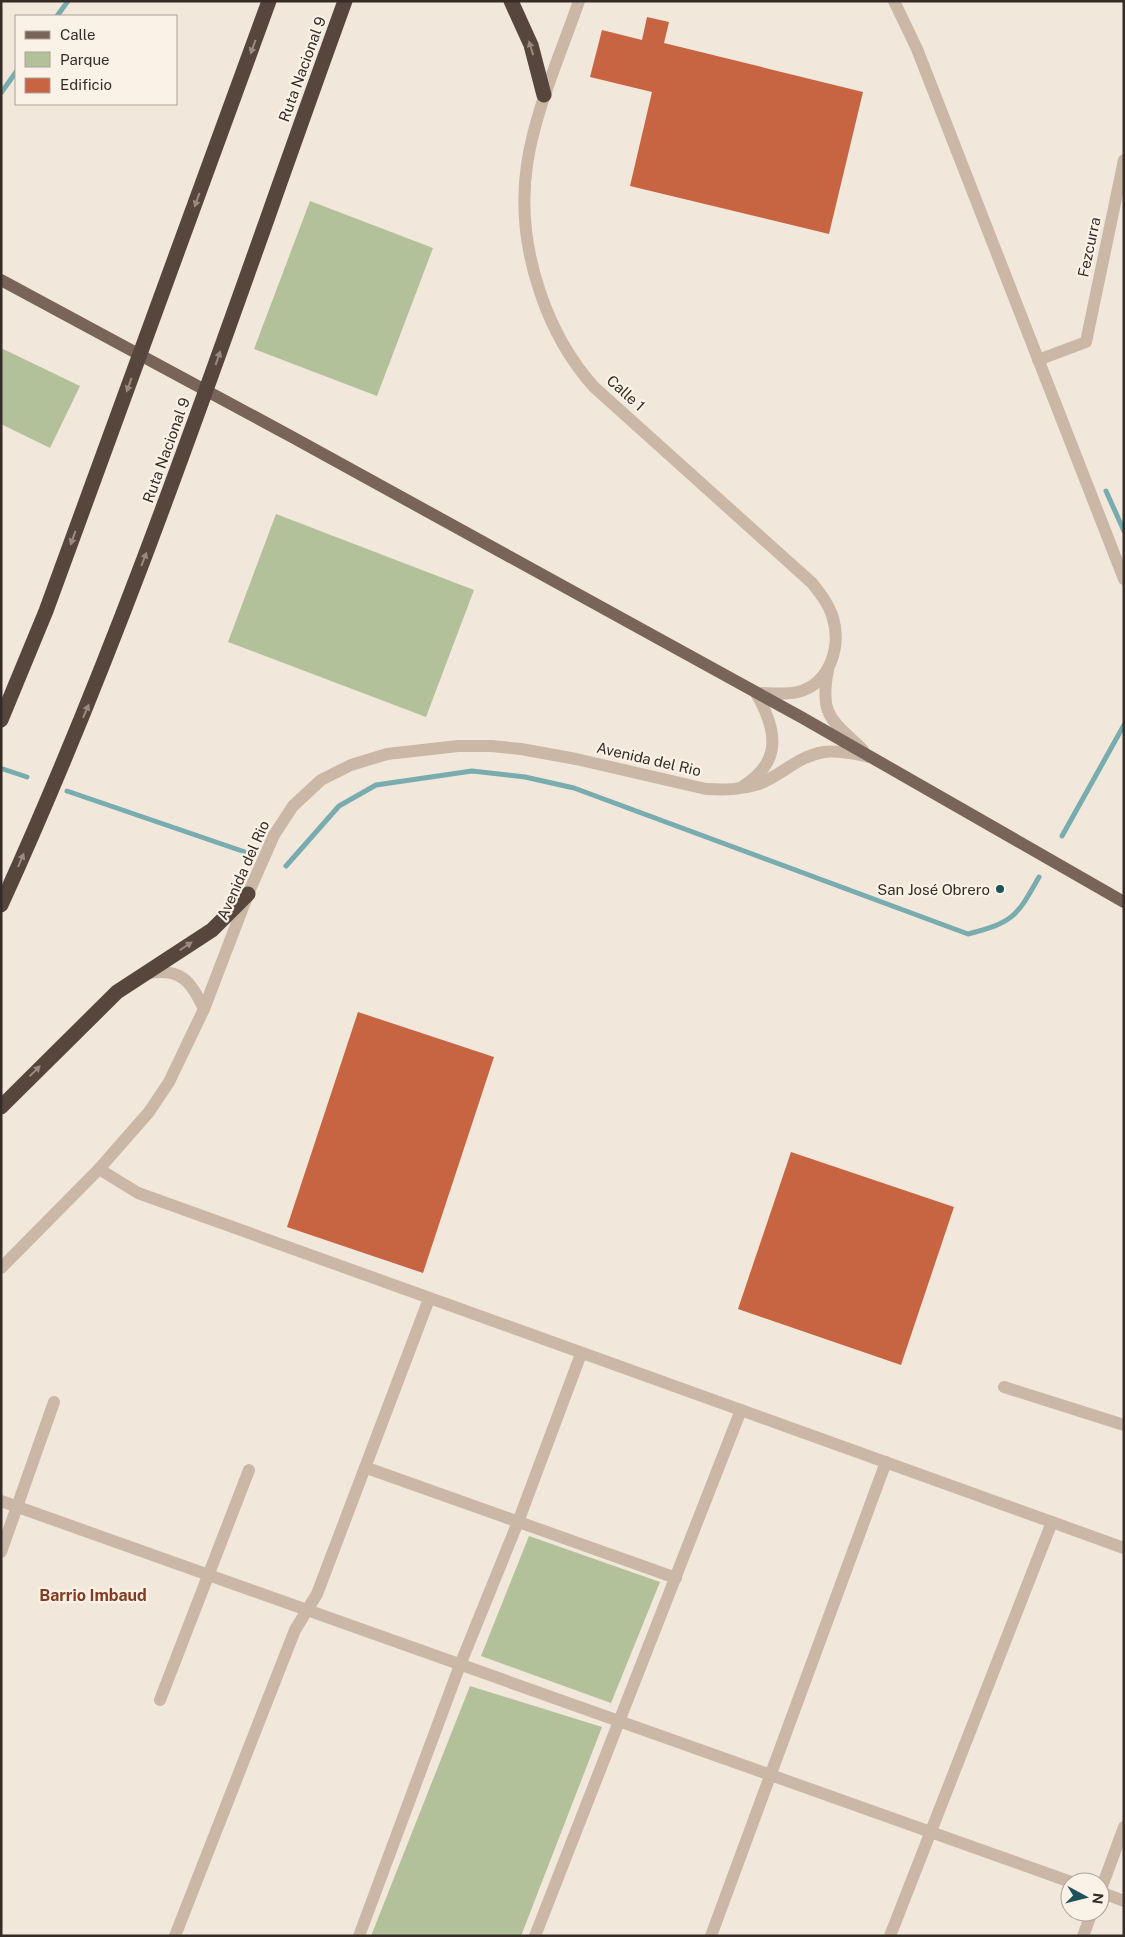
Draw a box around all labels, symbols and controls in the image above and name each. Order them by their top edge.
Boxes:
street label: Ruta Nacional 9 [275,14,329,124]
legend [15,15,178,105]
text: Calle [60,26,96,43]
one-way arrow [249,40,257,55]
one-way arrow [527,40,535,55]
text: Parque [60,51,110,68]
text: Edificio [60,76,112,93]
one-way arrow [193,193,201,208]
street label: Fezcurra [1074,215,1104,279]
one-way arrow [215,350,222,365]
street label: Calle 1 [604,372,648,414]
one-way arrow [125,378,133,393]
street label: Ruta Nacional 9 [139,395,193,505]
one-way arrow [69,530,76,545]
one-way arrow [141,552,148,567]
one-way arrow [82,704,90,718]
street label: Avenida del Rio [595,739,703,779]
street label: Avenida del Rio [214,818,272,922]
one-way arrow [18,853,26,867]
place label: San José Obrero [877,881,990,898]
marker: San José Obrero [994,883,1006,895]
one-way arrow [180,941,193,951]
one-way arrow [29,1065,41,1077]
district label: Barrio Imbaud [39,1586,147,1605]
north arrow [1060,1872,1110,1922]
text: N [1089,1892,1107,1905]

